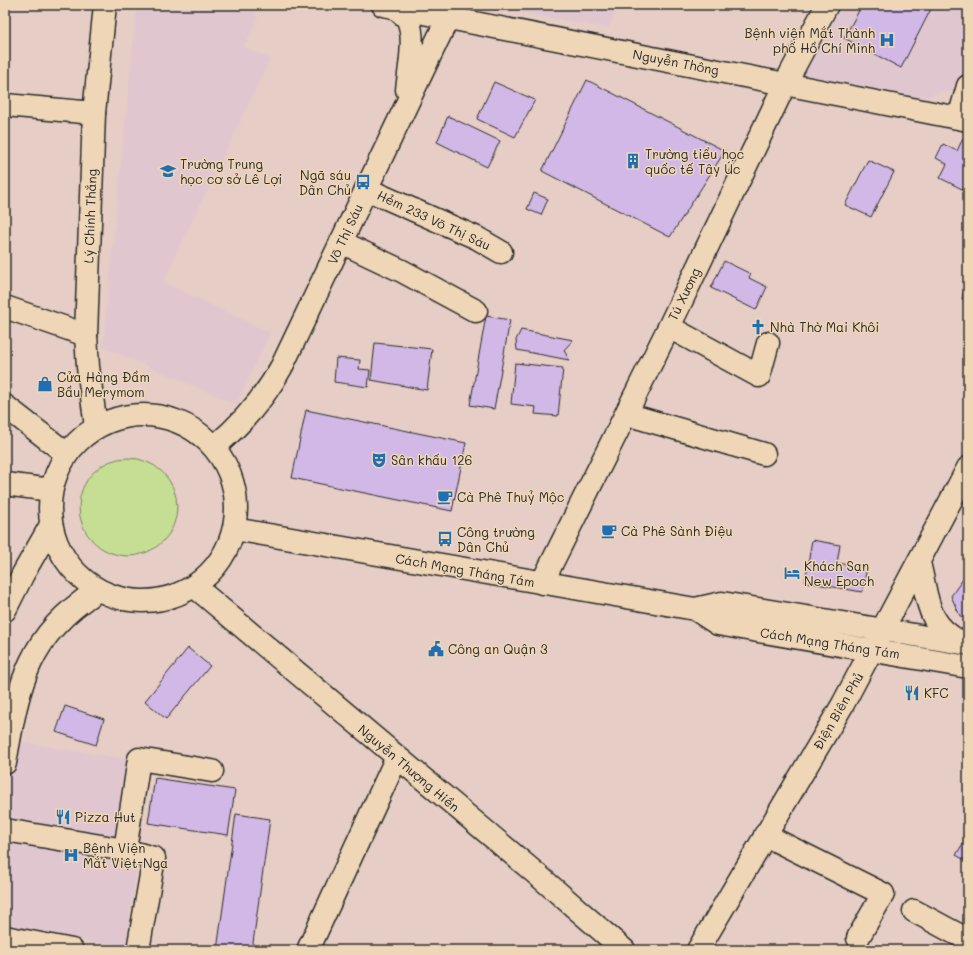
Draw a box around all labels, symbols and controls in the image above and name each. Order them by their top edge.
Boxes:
place label: Bệnh viện Mắt Thành phố Hồ Chí Minh [744,24,875,56]
hospital icon: Bệnh viện Mắt Thành phố Hồ Chí Minh [878,31,896,49]
street label: Nguyễn Thông [632,45,721,78]
place label: Trường tiểu học quốc tế Tây Úc [645,145,745,177]
building icon: Trường tiểu học quốc tế Tây Úc [624,152,642,170]
place label: Trường Trung học cơ sở Lê Lợi [180,155,282,187]
school or university icon: Trường Trung học cơ sở Lê Lợi [159,162,177,180]
place label: Ngã sáu Dân Chủ [299,166,351,198]
street label: Lý Chính Thắng [79,168,100,264]
bus stop icon: Ngã sáu Dân Chủ [354,173,372,191]
street label: Hẻm 233 Võ Thị Sáu [375,186,494,253]
street label: Võ Thị Sáu [323,201,366,267]
street label: Tú Xương [663,265,704,323]
church icon: Nhà Thờ Mai Khôi [749,318,767,336]
place label: Nhà Thờ Mai Khôi [770,318,879,335]
place label: Cửa Hàng Đầm Bầu Merymom [57,368,150,400]
shop icon: Cửa Hàng Đầm Bầu Merymom [36,375,54,393]
theatre icon: Sân khấu 126 [370,451,388,469]
place label: Sân khấu 126 [391,451,472,468]
cafe icon: Cà Phê Thuỷ Mộc [436,488,454,506]
place label: Cà Phê Thuỷ Mộc [457,488,565,505]
cafe icon: Cà Phê Sành Điệu [600,522,618,540]
place label: Cà Phê Sành Điệu [621,522,733,539]
place label: Công trường Dân Chủ [457,523,535,555]
bus stop icon: Công trường Dân Chủ [436,530,454,548]
street label: Cách Mạng Tháng Tám [394,549,536,590]
place label: Khách Sạn New Epoch [804,557,874,589]
hotel icon: Khách Sạn New Epoch [783,564,801,582]
street label: Cách Mạng Tháng Tám [759,623,901,662]
public building icon: Công an Quận 3 [427,640,445,658]
place label: Công an Quận 3 [448,640,548,657]
street label: Điện Biên Phủ [809,669,867,753]
restaurant icon: KFC [903,684,921,702]
place label: KFC [924,684,948,701]
street label: Nguyễn Thượng Hiền [355,720,464,815]
restaurant icon: Pizza Hut [54,808,72,826]
place label: Pizza Hut [75,808,136,825]
place label: Bệnh Viện Mắt Việt-Nga [83,839,168,871]
hospital icon: Bệnh Viện Mắt Việt-Nga [62,846,80,864]

